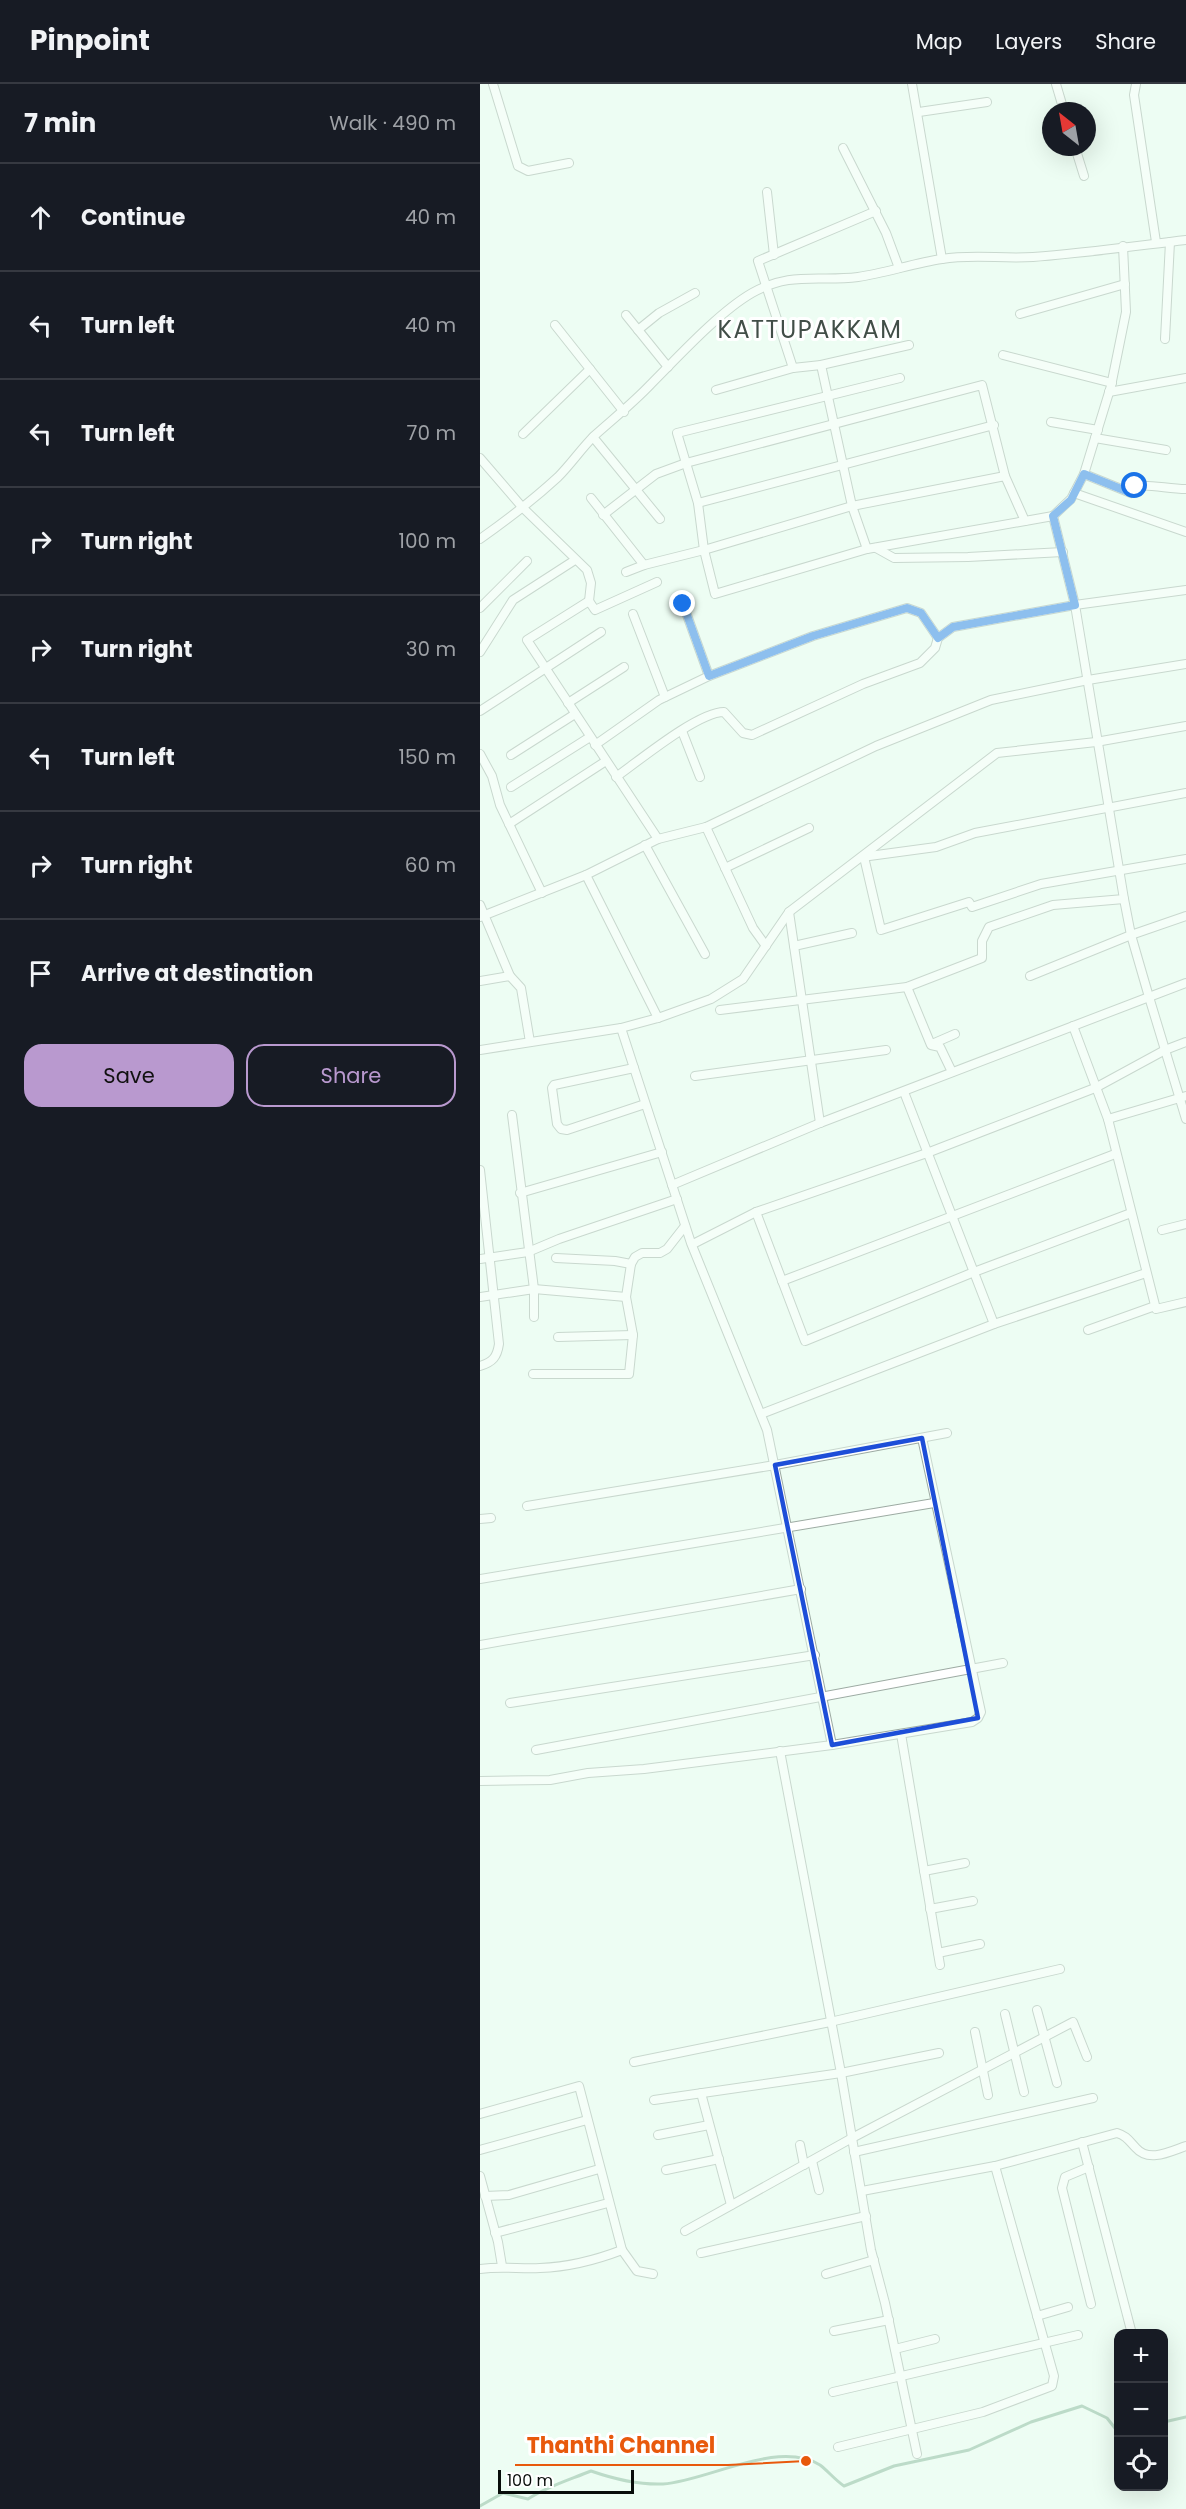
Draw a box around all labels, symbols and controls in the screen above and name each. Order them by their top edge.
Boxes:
text: Pinpoint [30,21,150,60]
text: Map [916,27,962,56]
text: Layers [995,27,1062,56]
text: Share [1095,27,1156,56]
north arrow [1042,102,1096,156]
text: 7 min [24,105,96,141]
text: Walk · 490 m [329,109,456,137]
icon: ahead [24,201,57,234]
text: Continue [81,202,185,233]
text: 40 m [405,203,456,231]
icon: left [24,309,57,342]
text: Turn left [81,310,175,341]
text: 40 m [405,311,456,339]
district label: KATTUPAKKAM [718,313,902,346]
icon: left [24,417,57,450]
text: Turn left [81,418,175,449]
text: 70 m [407,419,456,447]
route start [1121,472,1147,498]
icon: right [24,525,57,558]
text: Turn right [81,526,192,557]
text: 100 m [399,527,456,555]
route end [669,590,695,616]
icon: right [24,633,57,666]
text: Turn right [81,634,192,665]
text: 30 m [406,635,456,663]
icon: left [24,741,57,774]
text: Turn left [81,742,175,773]
text: 150 m [399,743,456,771]
icon: right [24,849,57,882]
text: Turn right [81,850,192,881]
text: 60 m [405,851,456,879]
icon: arrive [24,957,57,990]
text: Arrive at destination [81,958,313,989]
button: Save [24,1044,234,1107]
button: Share [246,1044,456,1107]
map controls [1114,2329,1168,2491]
button: + [1114,2329,1168,2383]
button: − [1114,2383,1168,2437]
callout: Thanthi Channel [515,2425,728,2465]
text: Thanthi Channel [527,2430,715,2461]
button: locate [1114,2437,1168,2491]
scale bar [498,2467,634,2494]
text: 100 m [507,2469,553,2492]

